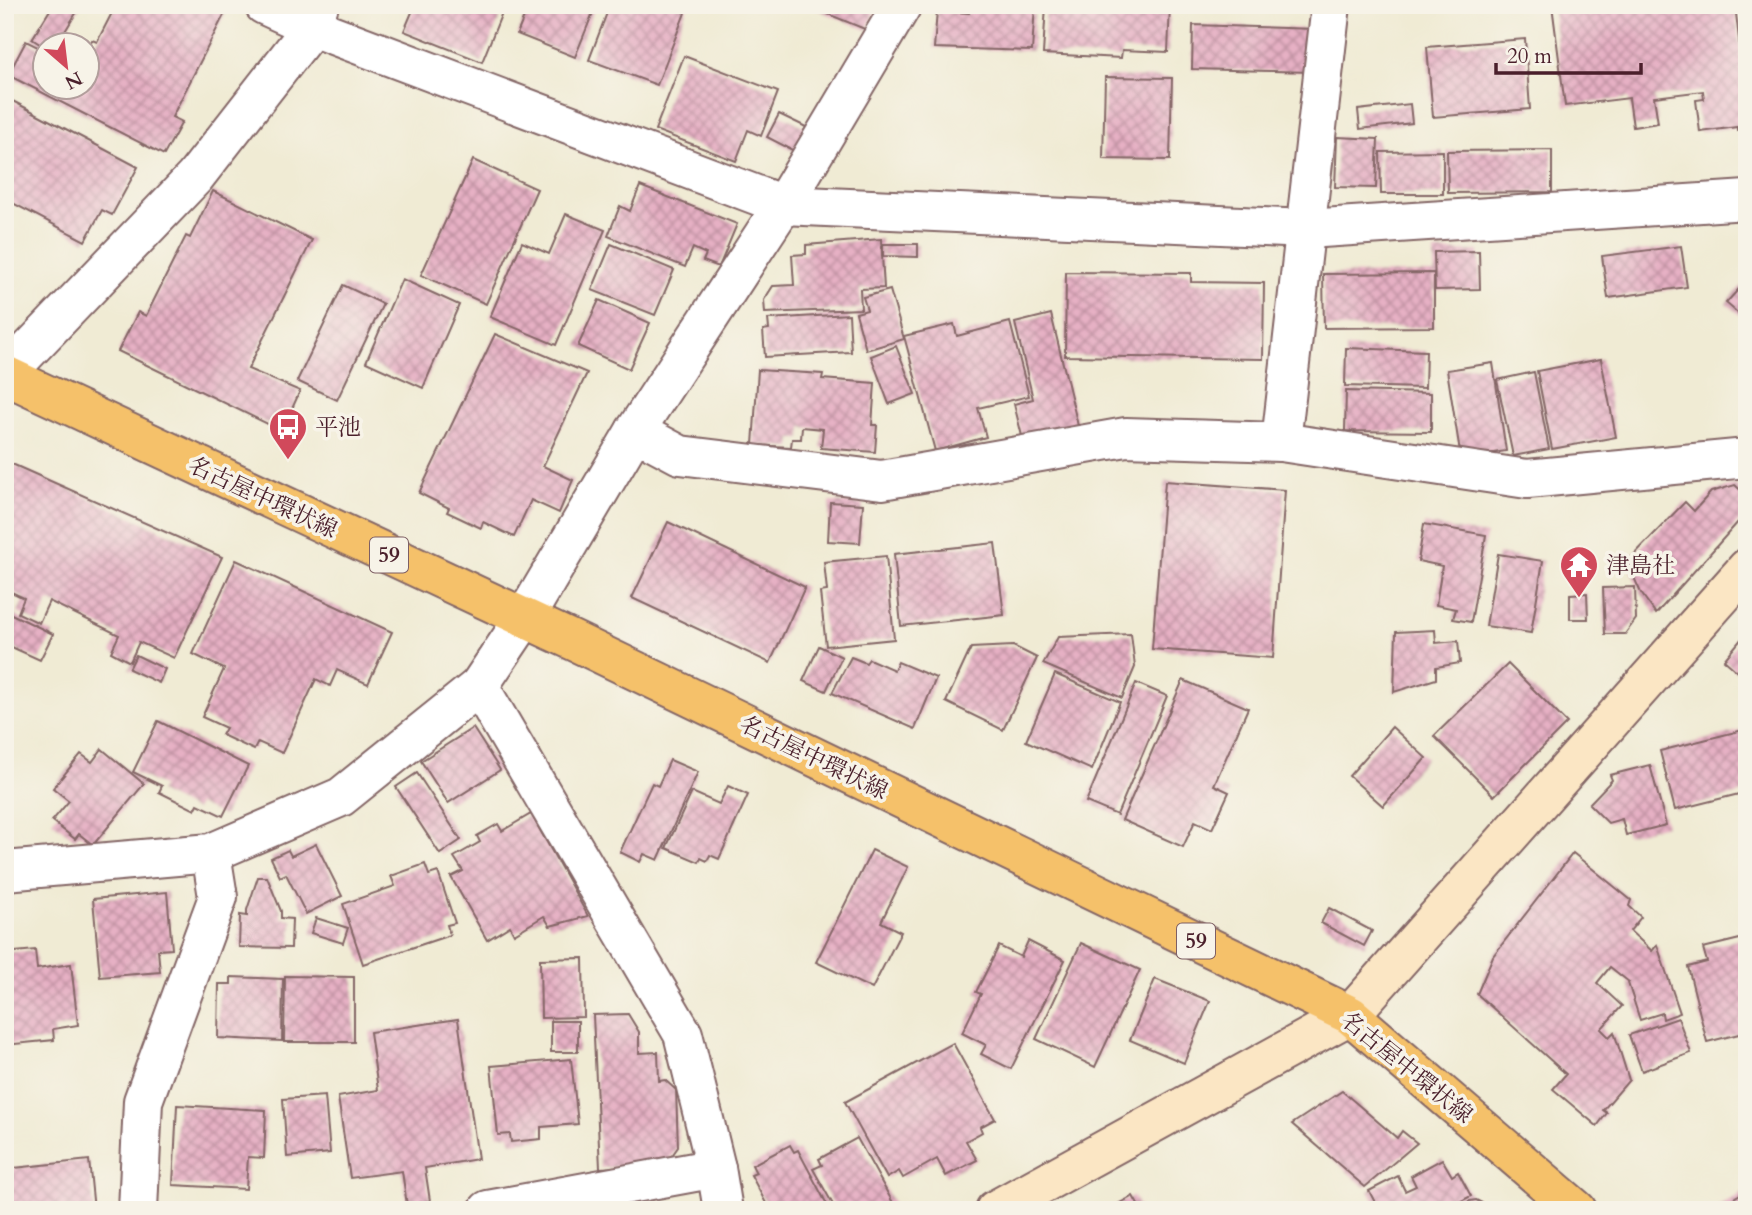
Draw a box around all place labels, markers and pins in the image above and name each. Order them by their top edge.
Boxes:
bus stop icon: 平池 [267,406,309,461]
place label: 平池 [315,412,361,443]
temple icon: 津島社 [1558,544,1600,599]
place label: 津島社 [1606,550,1675,581]

